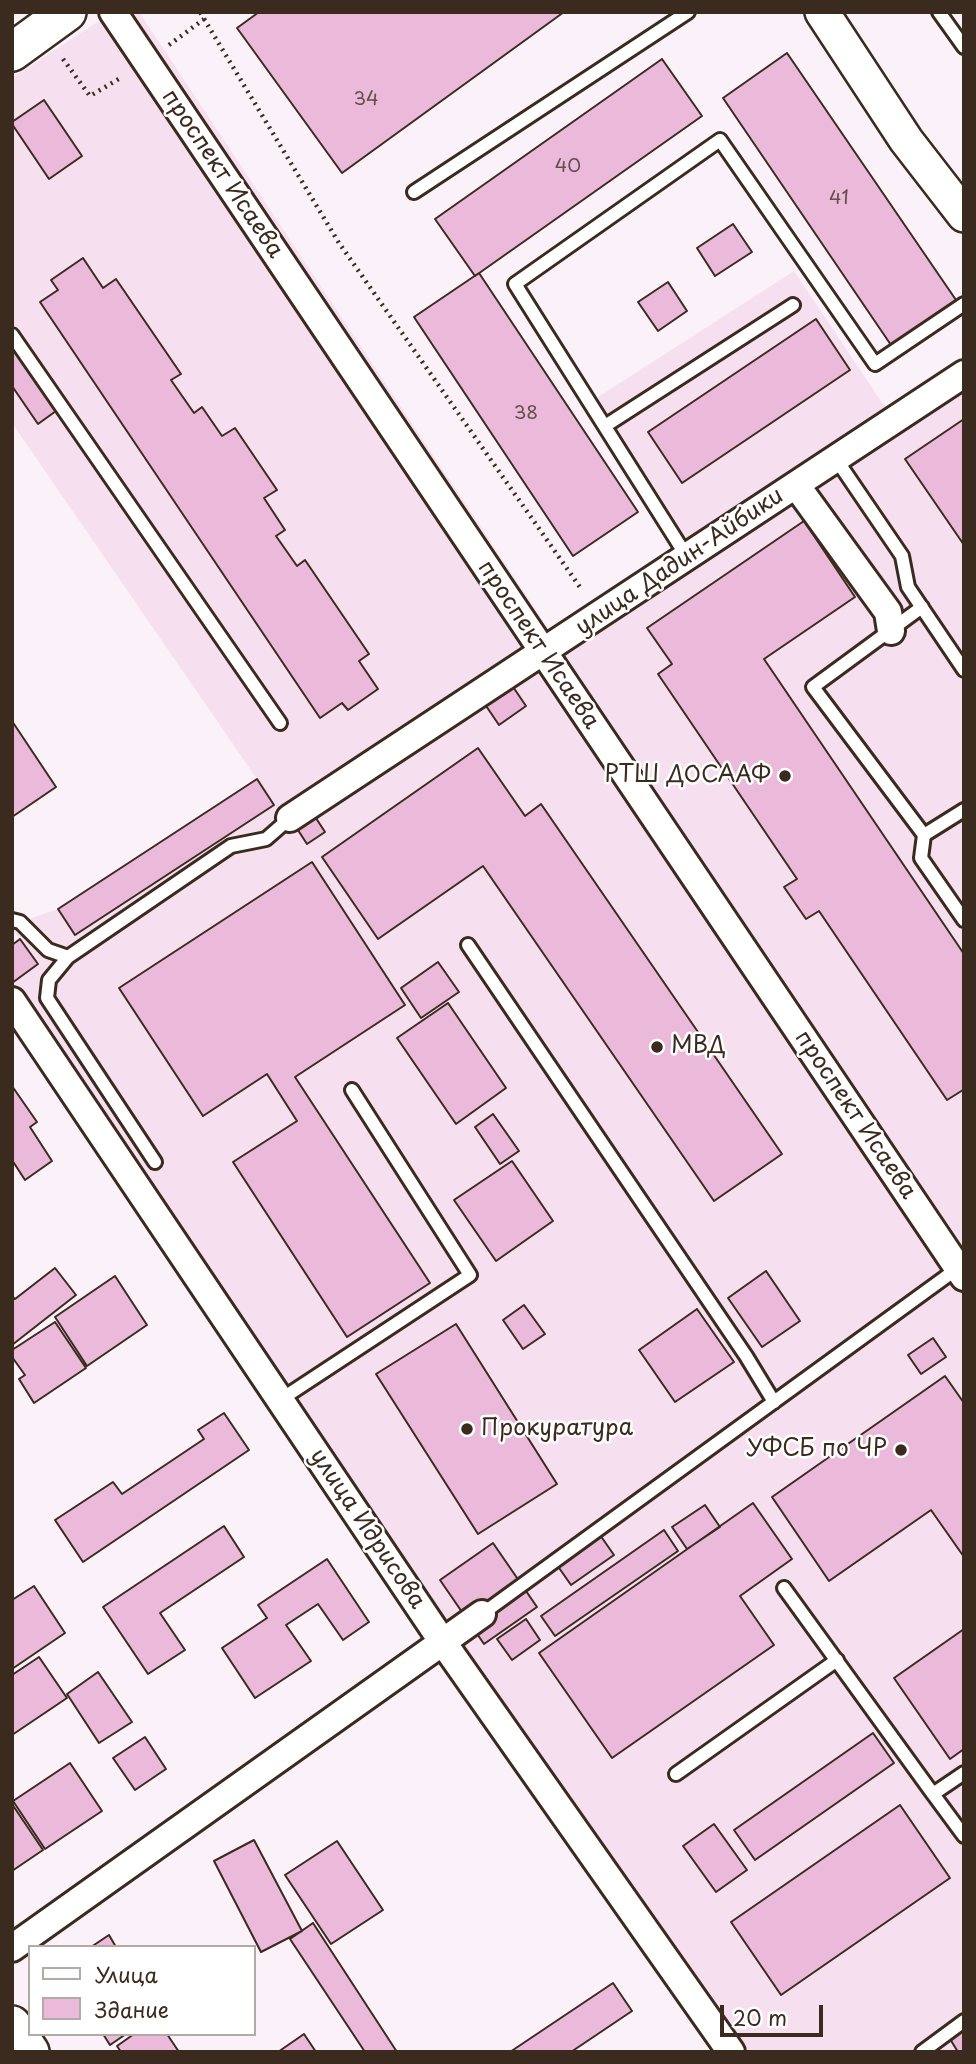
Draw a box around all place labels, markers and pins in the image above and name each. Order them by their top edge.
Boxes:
place label: РТШ ДОСААФ [605,762,771,790]
marker: РТШ ДОСААФ [777,768,793,784]
place label: МВД [671,1033,726,1061]
marker: МВД [649,1039,665,1055]
place label: Прокуратура [481,1415,633,1443]
marker: Прокуратура [459,1421,475,1437]
place label: УФСБ по ЧР [746,1436,887,1464]
marker: УФСБ по ЧР [893,1442,909,1458]

